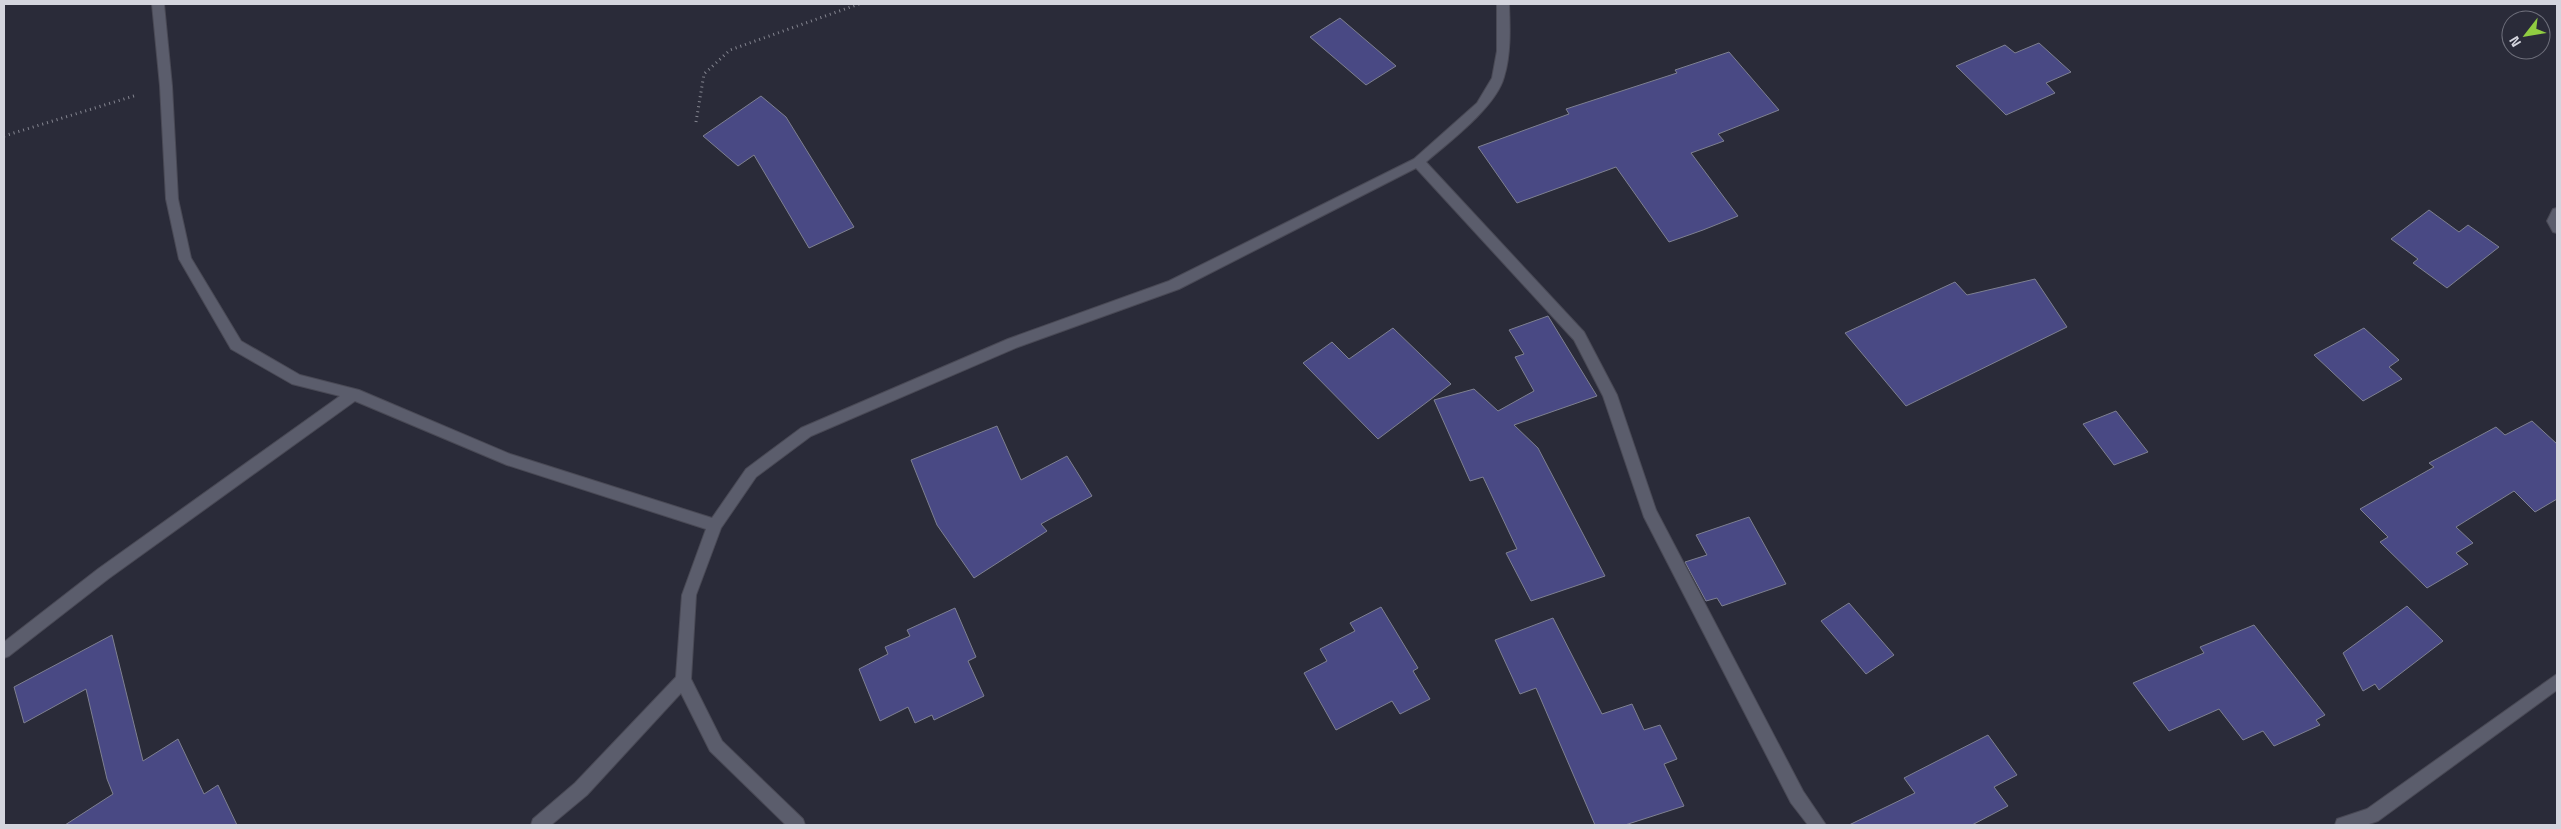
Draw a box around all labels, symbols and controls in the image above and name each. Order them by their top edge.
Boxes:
north arrow [2501,10,2551,60]
text: N [2503,32,2526,52]

